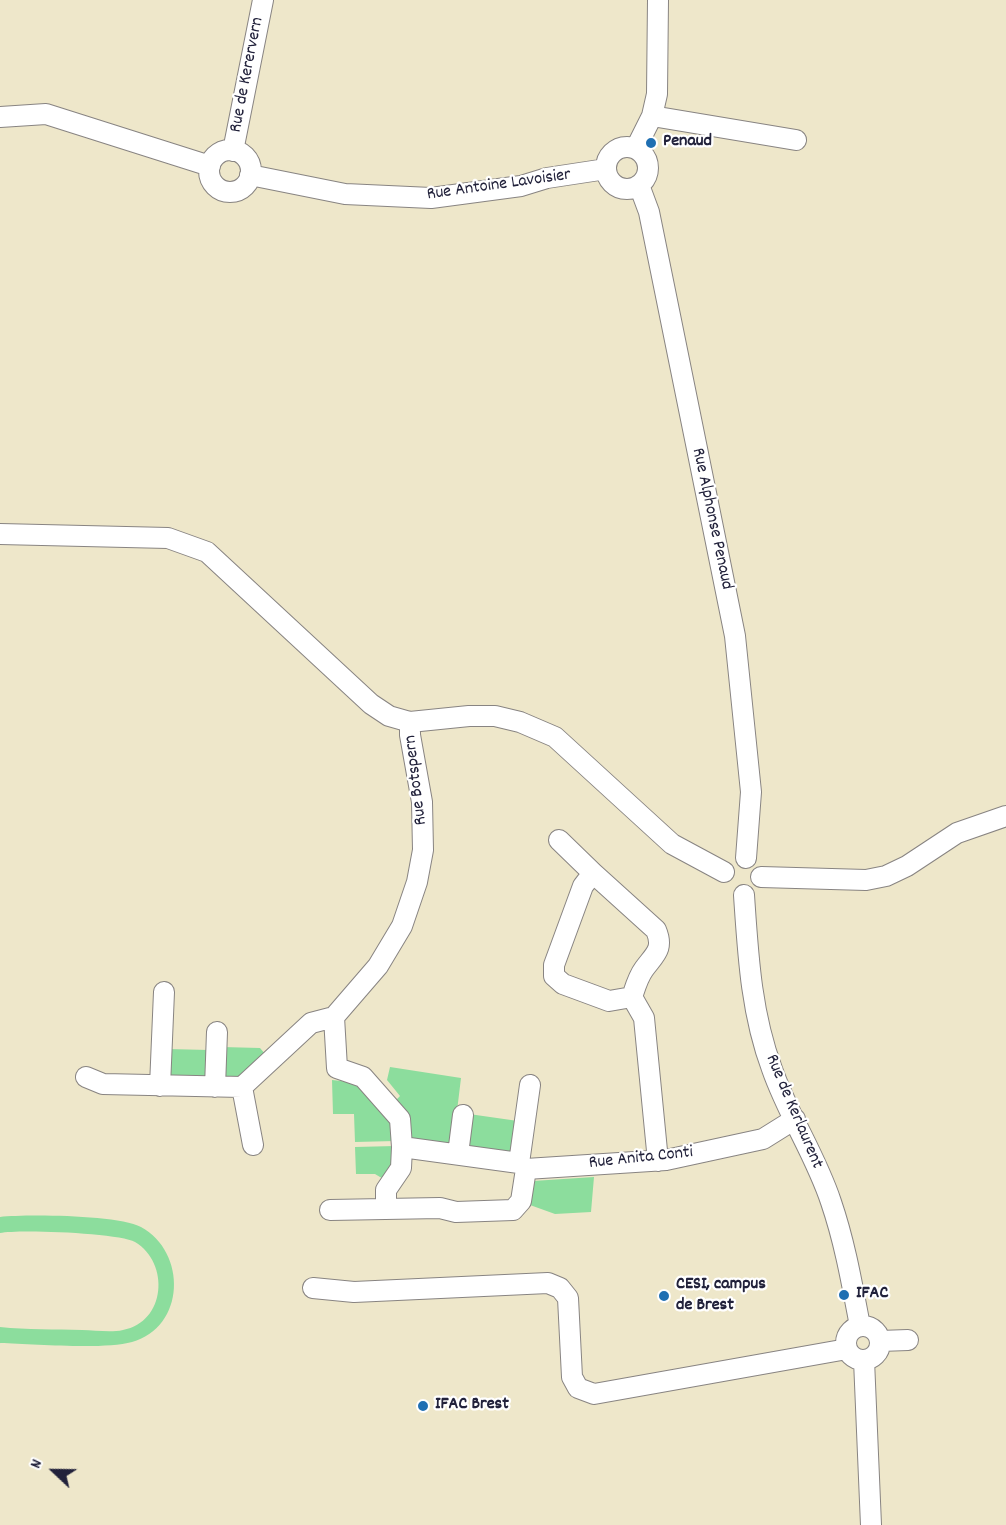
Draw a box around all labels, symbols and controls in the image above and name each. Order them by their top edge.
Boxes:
street label: Rue de Kerervern [226,16,270,134]
place label: Penaud [663,132,712,154]
marker: Penaud [644,136,658,150]
street label: Rue Antoine Lavoisier [426,165,572,207]
street label: Rue Alphonse Penaud [685,446,737,592]
street label: Rue Botspern [401,734,433,826]
street label: Rue de Kerlaurent [759,1052,827,1172]
street label: Rue Anita Conti [588,1143,694,1175]
place label: CESI, campus de Brest [676,1275,766,1318]
place label: IFAC [856,1284,888,1306]
marker: IFAC [837,1288,851,1302]
marker: CESI, campus de Brest [657,1289,671,1303]
place label: IFAC Brest [435,1395,509,1417]
marker: IFAC Brest [416,1399,430,1413]
north arrow [24,1441,84,1501]
text: N [25,1456,49,1472]

